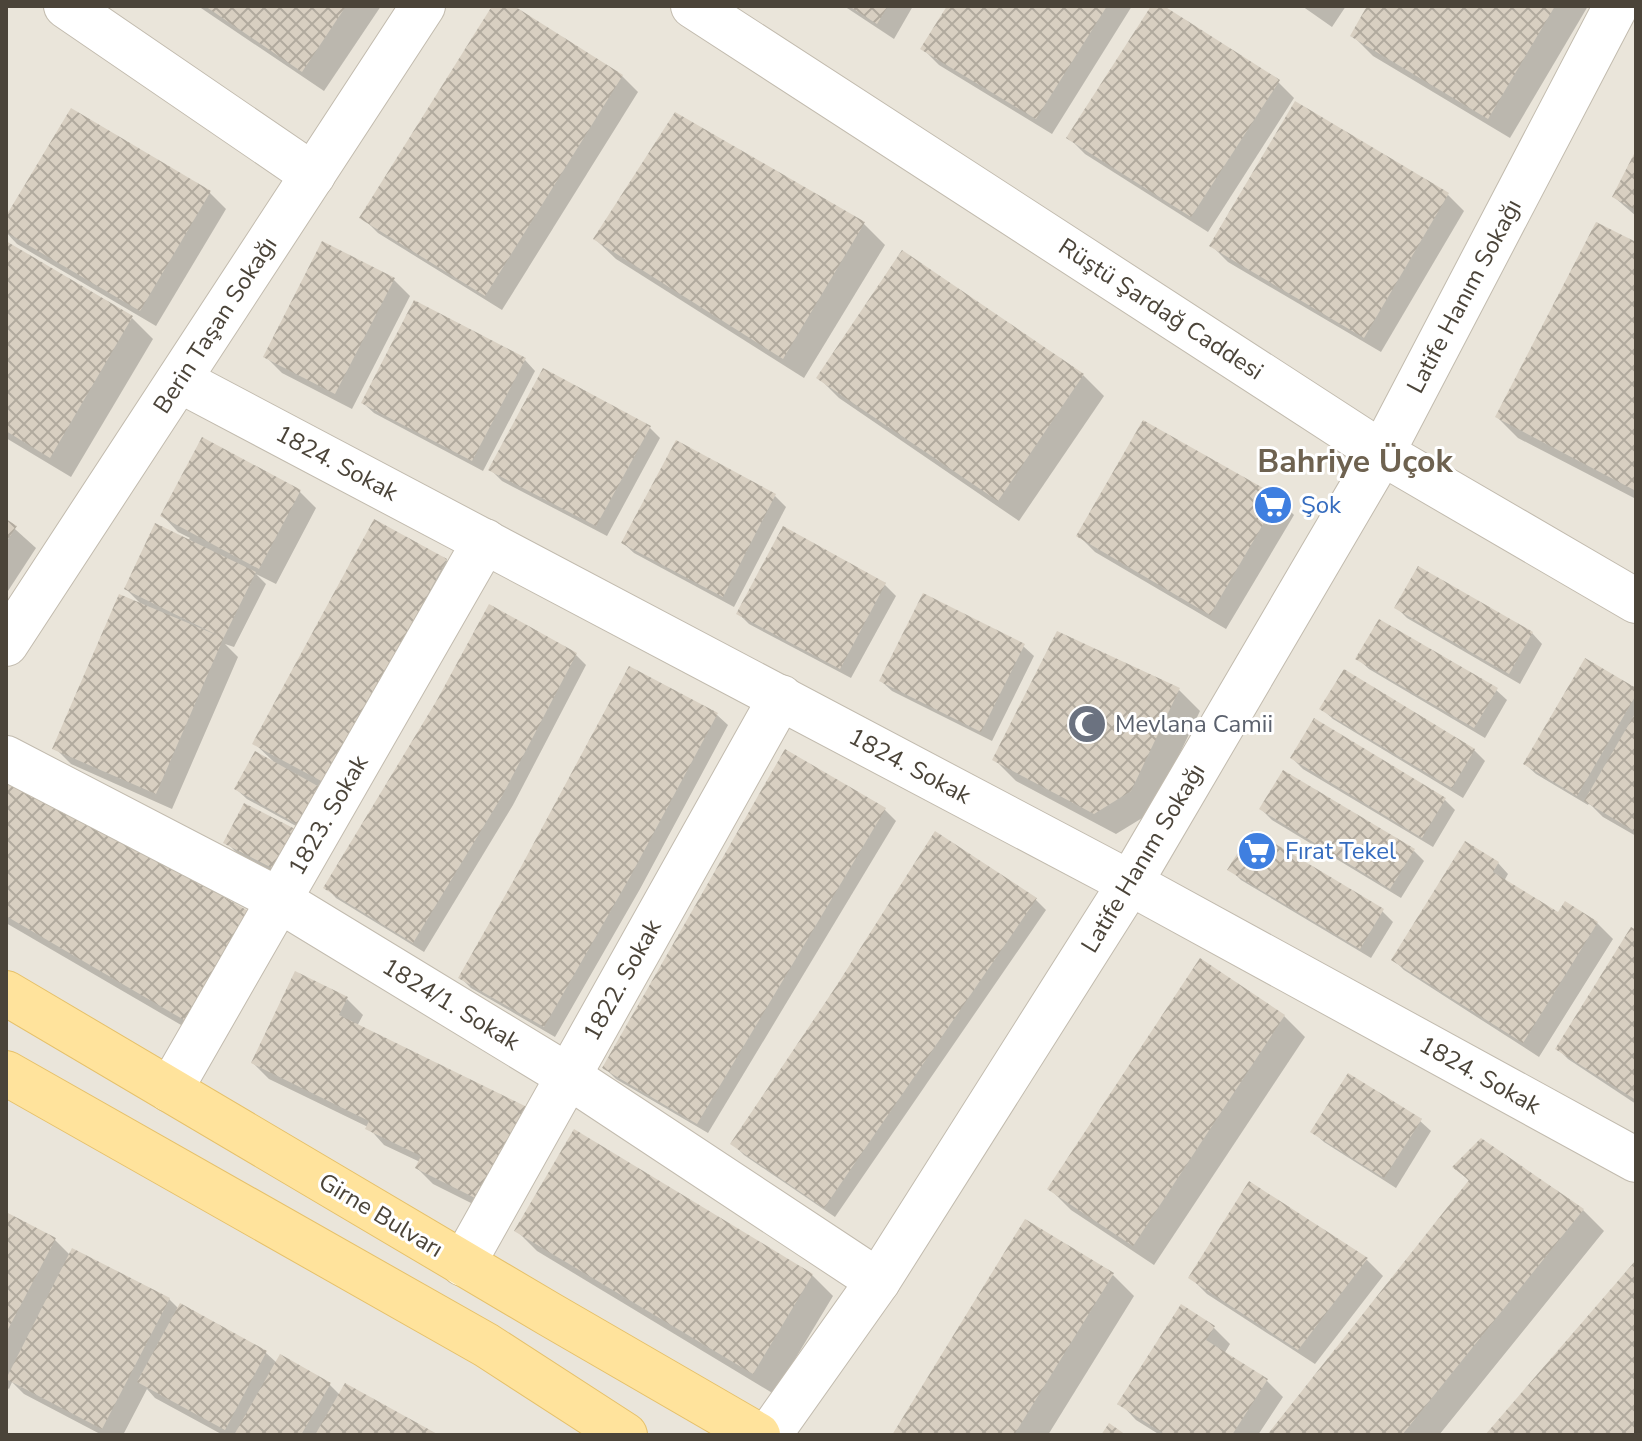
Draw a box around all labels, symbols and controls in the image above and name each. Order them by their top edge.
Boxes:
street label: Latife Hanım Sokağı [1399,193,1529,399]
street label: Berin Taşan Sokağı [146,230,284,420]
street label: Rüştü Şardağ Caddesi [1052,231,1270,387]
street label: 1824. Sokak [270,417,405,509]
district label: Bahriye Üçok [1257,440,1454,483]
supermarket icon: Şok [1252,484,1294,526]
place label: Şok [1301,489,1342,521]
mosque icon: Mevlana Camii [1066,703,1108,745]
place label: Mevlana Camii [1115,708,1273,740]
street label: 1824. Sokak [843,720,978,812]
street label: 1823. Sokak [281,748,376,881]
street label: Latife Hanım Sokağı [1074,757,1212,959]
supermarket icon: Fırat Tekel [1236,830,1278,872]
place label: Fırat Tekel [1285,835,1396,867]
street label: 1822. Sokak [576,913,669,1046]
street label: 1824/1. Sokak [376,950,527,1058]
street label: 1824. Sokak [1414,1029,1547,1122]
street label: Girne Bulvarı [313,1165,449,1265]

